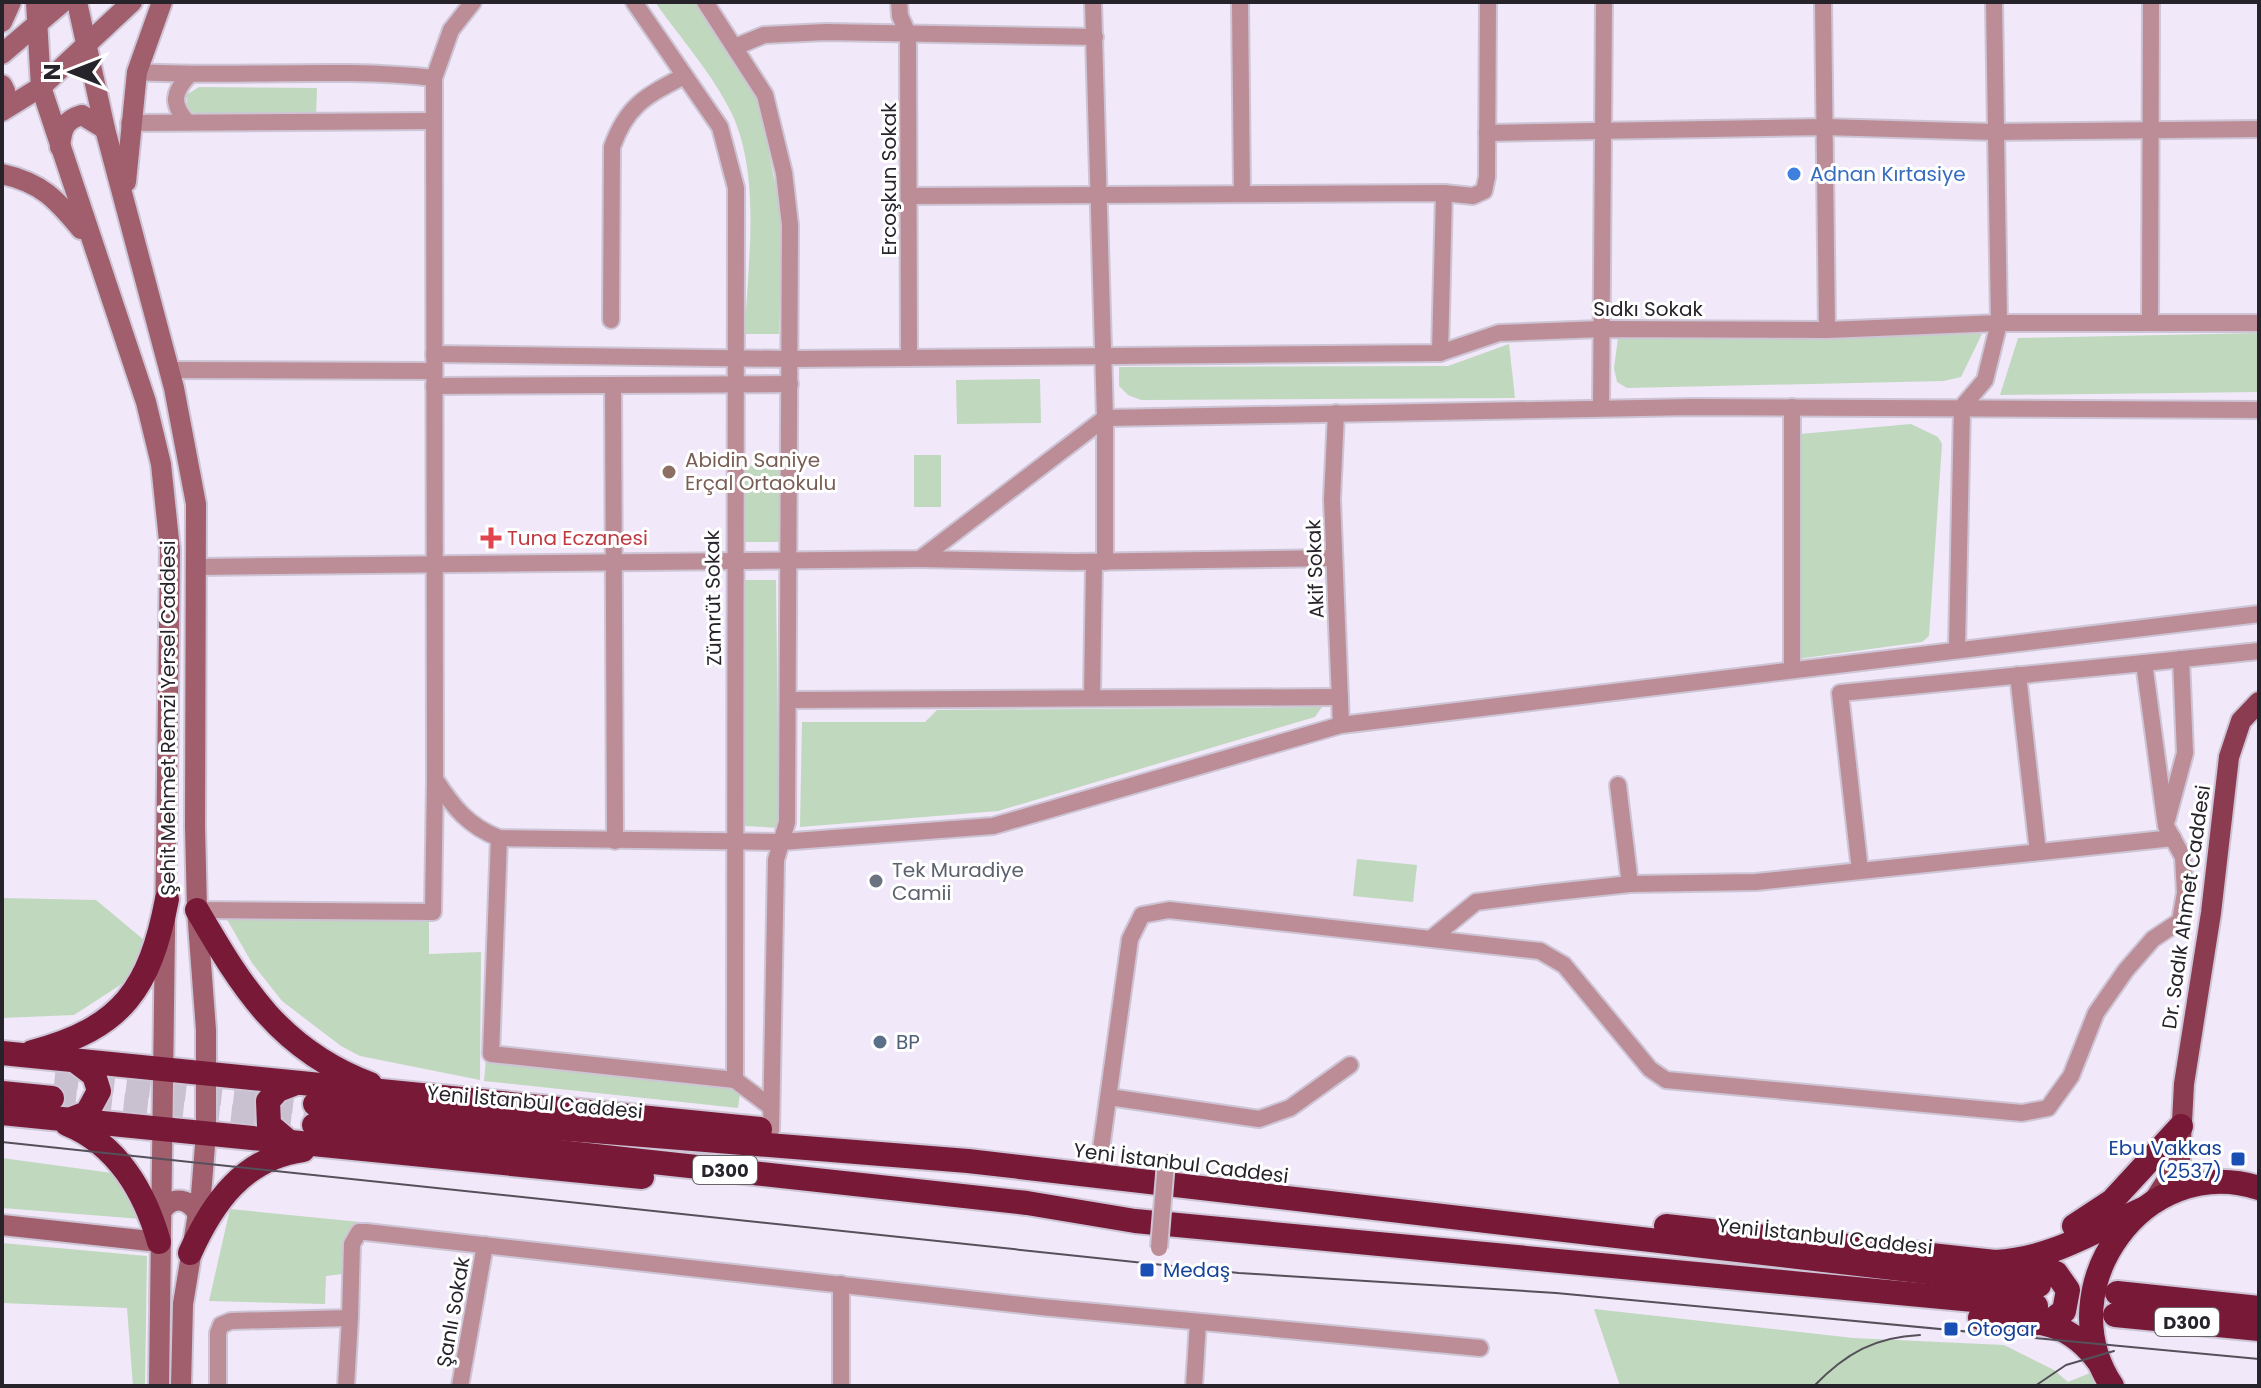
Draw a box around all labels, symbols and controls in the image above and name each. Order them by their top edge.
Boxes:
north arrow [32,32,112,112]
text: N [37,64,68,80]
street label: Ercoşkun Sokak [875,102,903,256]
place label: Adnan Kırtasiye [1810,160,1966,188]
marker: Adnan Kırtasiye [1785,165,1803,183]
street label: Sıdkı Sokak [1593,295,1703,323]
place label: Abidin Saniye Erçal Ortaokulu [685,446,836,497]
marker: Abidin Saniye Erçal Ortaokulu [660,463,678,481]
street label: Akif Sokak [1299,518,1331,619]
place label: Tuna Eczanesi [507,524,648,552]
marker: Tuna Eczanesi [482,529,500,547]
street label: Zümrüt Sokak [698,529,728,666]
street label: Şehit Mehmet Remzi Yersel Caddesi [154,540,182,896]
street label: Dr. Sadık Ahmet Caddesi [2155,783,2217,1031]
place label: Tek Muradiye Camii [892,856,1024,907]
marker: Tek Muradiye Camii [867,872,885,890]
place label: BP [896,1028,920,1056]
marker: BP [871,1033,889,1051]
street label: Yeni İstanbul Caddesi [426,1079,644,1125]
place label: Ebu Vakkas (2537) [2108,1134,2222,1185]
street label: Yeni İstanbul Caddesi [1072,1136,1290,1190]
marker: Ebu Vakkas (2537) [2229,1150,2247,1168]
road number: D300 [693,1156,757,1184]
street label: Yeni İstanbul Caddesi [1716,1211,1934,1261]
street label: Şanlı Sokak [429,1254,477,1370]
place label: Medaş [1163,1256,1230,1284]
marker: Medaş [1138,1261,1156,1279]
road number: D300 [2155,1308,2219,1336]
place label: Otogar [1967,1315,2037,1343]
marker: Otogar [1942,1320,1960,1338]

